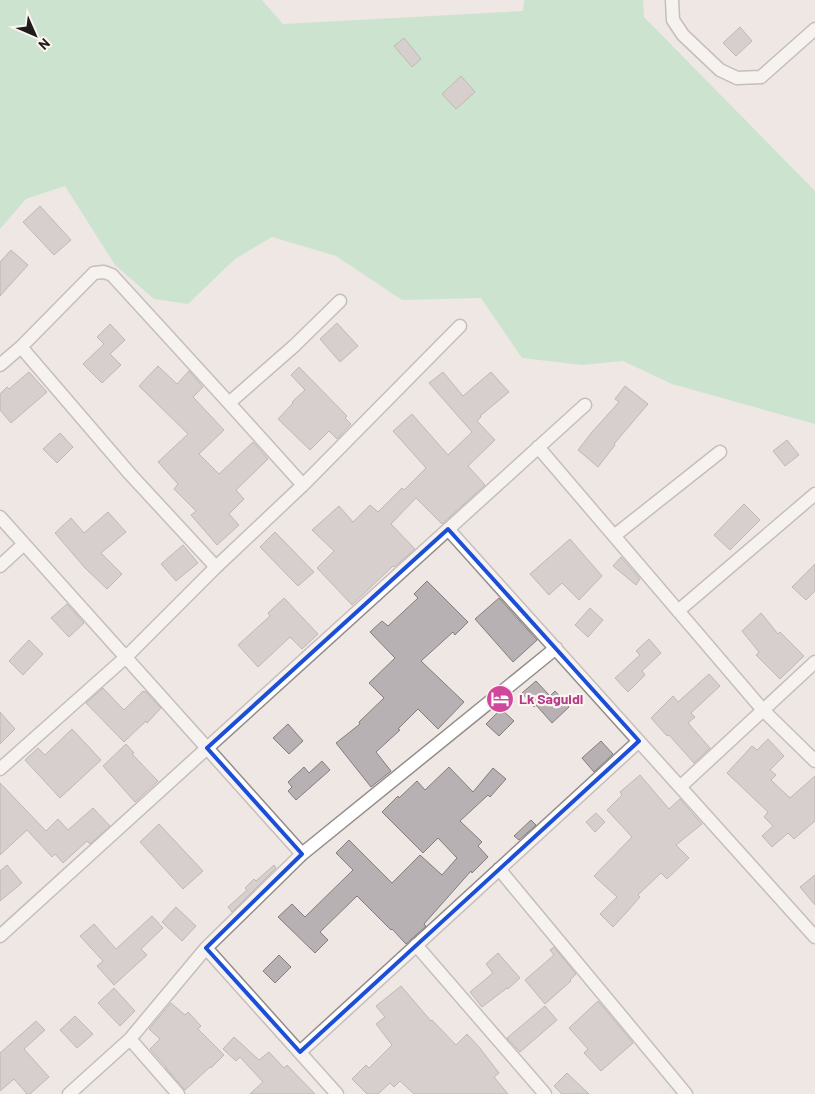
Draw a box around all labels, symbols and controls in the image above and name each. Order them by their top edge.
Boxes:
north arrow [10,10,60,60]
text: N [35,35,54,54]
hotel icon: Lk Saguidi [485,684,515,714]
place label: Lk Saguidi [519,690,583,707]

